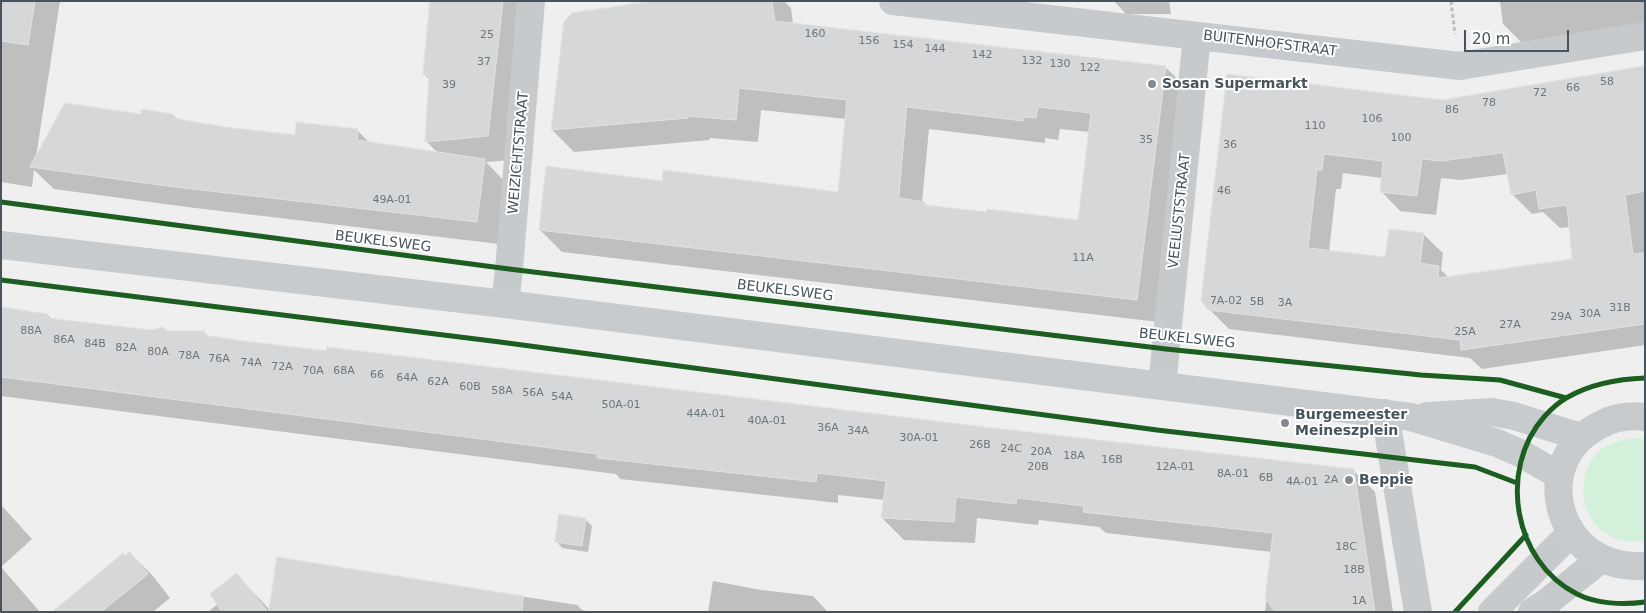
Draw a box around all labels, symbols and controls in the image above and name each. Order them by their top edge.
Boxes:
scale bar [1466,20,1571,52]
house number: 160 [805,27,825,41]
street label: BUITENHOFSTRAAT [1202,27,1338,61]
house number: 25 [480,28,494,42]
text: 20 m [1472,30,1510,48]
house number: 156 [859,34,879,48]
house number: 154 [893,38,913,52]
house number: 144 [925,42,945,56]
house number: 142 [972,48,992,62]
house number: 132 [1022,54,1042,68]
house number: 37 [477,55,491,69]
house number: 130 [1050,57,1070,71]
house number: 122 [1080,61,1100,75]
house number: 58 [1600,75,1614,89]
place label: Sosan Supermarkt [1162,76,1308,92]
house number: 39 [442,78,456,92]
marker: Sosan Supermarkt [1146,78,1158,90]
house number: 66 [1566,81,1580,95]
house number: 72 [1533,86,1547,100]
street label: WEIZICHTSTRAAT [505,91,533,215]
house number: 78 [1482,96,1496,110]
house number: 86 [1445,103,1459,117]
house number: 106 [1362,112,1382,126]
house number: 110 [1305,119,1325,133]
house number: 100 [1391,131,1411,145]
house number: 35 [1139,133,1153,147]
house number: 36 [1223,138,1237,152]
street label: VEELUSTSTRAAT [1166,153,1194,269]
house number: 46 [1217,184,1231,198]
house number: 49A-01 [372,193,412,207]
street label: BEUKELSWEG [334,228,432,256]
house number: 11A [1072,251,1094,265]
street label: BEUKELSWEG [736,277,834,305]
house number: 7A-02 [1210,294,1242,308]
house number: 5B [1250,295,1264,309]
house number: 3A [1278,296,1292,310]
house number: 31B [1609,301,1631,315]
house number: 30A [1579,307,1601,321]
house number: 29A [1550,310,1572,324]
house number: 27A [1499,318,1521,332]
house number: 88A [20,324,42,338]
house number: 25A [1454,325,1476,339]
street label: BEUKELSWEG [1138,326,1236,352]
house number: 86A [53,333,75,347]
house number: 84B [84,337,106,351]
house number: 82A [115,341,137,355]
house number: 80A [147,345,169,359]
house number: 78A [178,349,200,363]
house number: 76A [208,352,230,366]
house number: 74A [240,356,262,370]
house number: 72A [271,360,293,374]
house number: 70A [302,364,324,378]
house number: 68A [333,364,355,378]
house number: 66 [370,368,384,382]
house number: 64A [396,371,418,385]
house number: 62A [427,375,449,389]
house number: 60B [459,380,481,394]
house number: 58A [491,384,513,398]
house number: 56A [522,386,544,400]
house number: 54A [551,390,573,404]
house number: 50A-01 [601,398,641,412]
house number: 44A-01 [686,407,726,421]
place label: Burgemeester Meineszplein [1295,407,1407,440]
house number: 40A-01 [747,414,787,428]
marker: Burgemeester Meineszplein [1279,417,1291,429]
house number: 36A [817,421,839,435]
house number: 34A [847,424,869,438]
house number: 30A-01 [899,431,939,445]
house number: 26B [969,438,991,452]
house number: 24C [1000,442,1022,456]
house number: 20A [1030,445,1052,459]
house number: 18A [1063,449,1085,463]
house number: 16B [1101,453,1123,467]
house number: 20B [1027,460,1049,474]
house number: 12A-01 [1155,460,1195,474]
house number: 8A-01 [1217,467,1249,481]
house number: 6B [1259,471,1273,485]
place label: Beppie [1359,472,1414,488]
house number: 2A [1324,473,1338,487]
marker: Beppie [1343,474,1355,486]
house number: 4A-01 [1286,475,1318,489]
house number: 18C [1335,540,1357,554]
house number: 18B [1343,563,1365,577]
house number: 1A [1352,594,1366,608]

